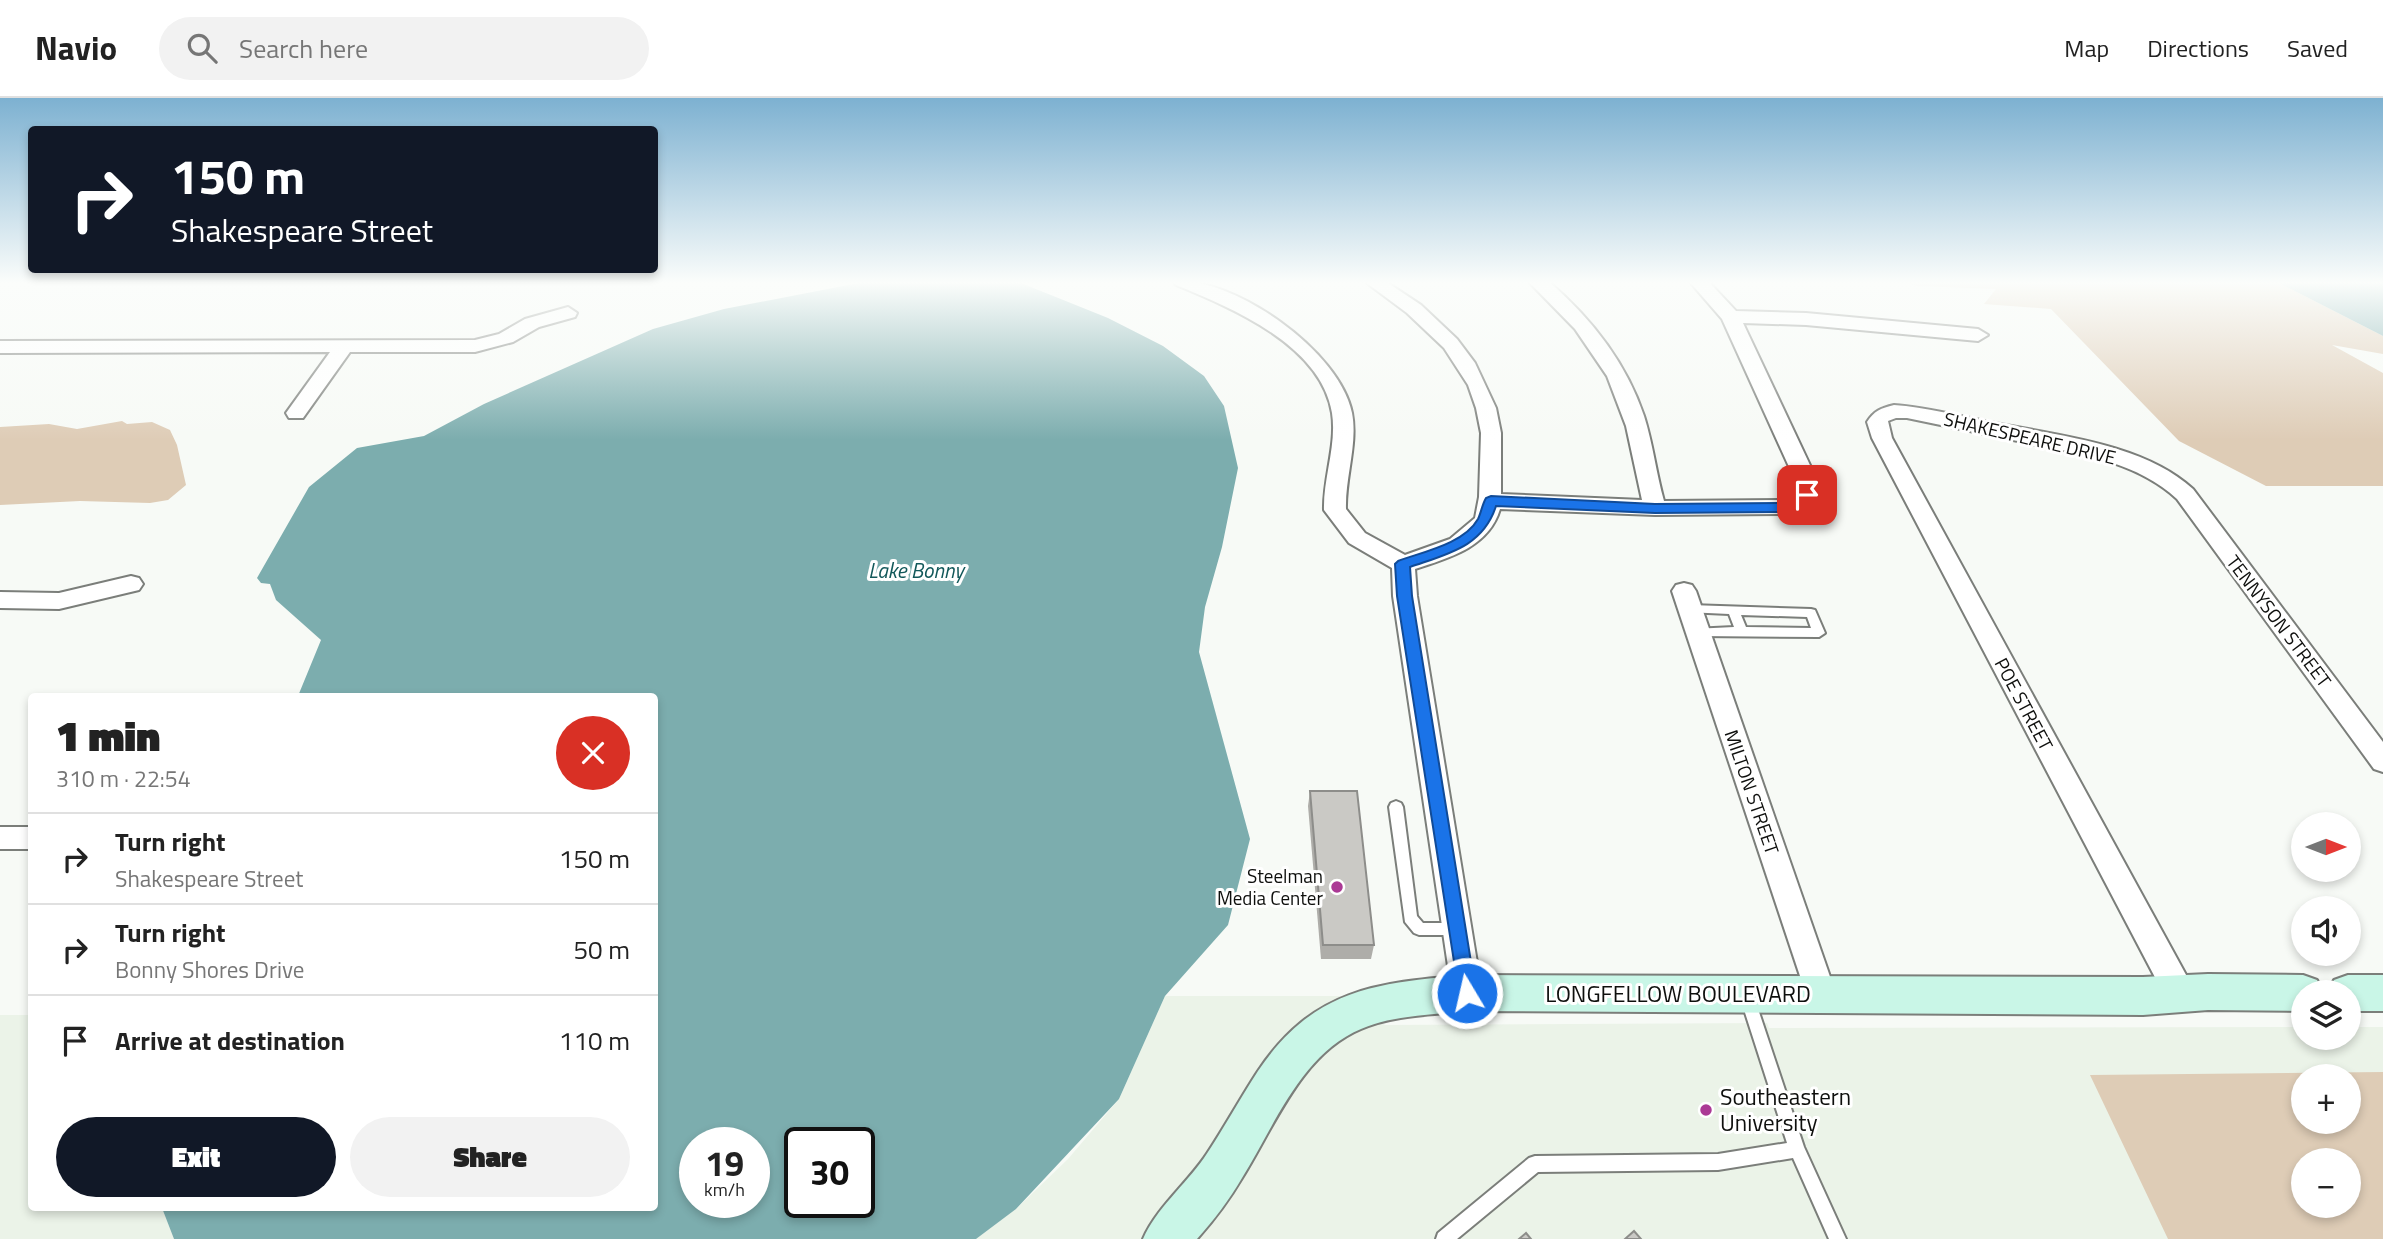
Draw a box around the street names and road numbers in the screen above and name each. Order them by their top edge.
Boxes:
street label: SHAKESPEARE DRIVE [1941,404,2119,471]
street label: TENNYSON STREET [2220,549,2339,693]
street label: POE STREET [1988,652,2061,755]
street label: MILTON STREET [1718,726,1787,858]
street label: LONGFELLOW BOULEVARD [1545,976,1811,1011]

